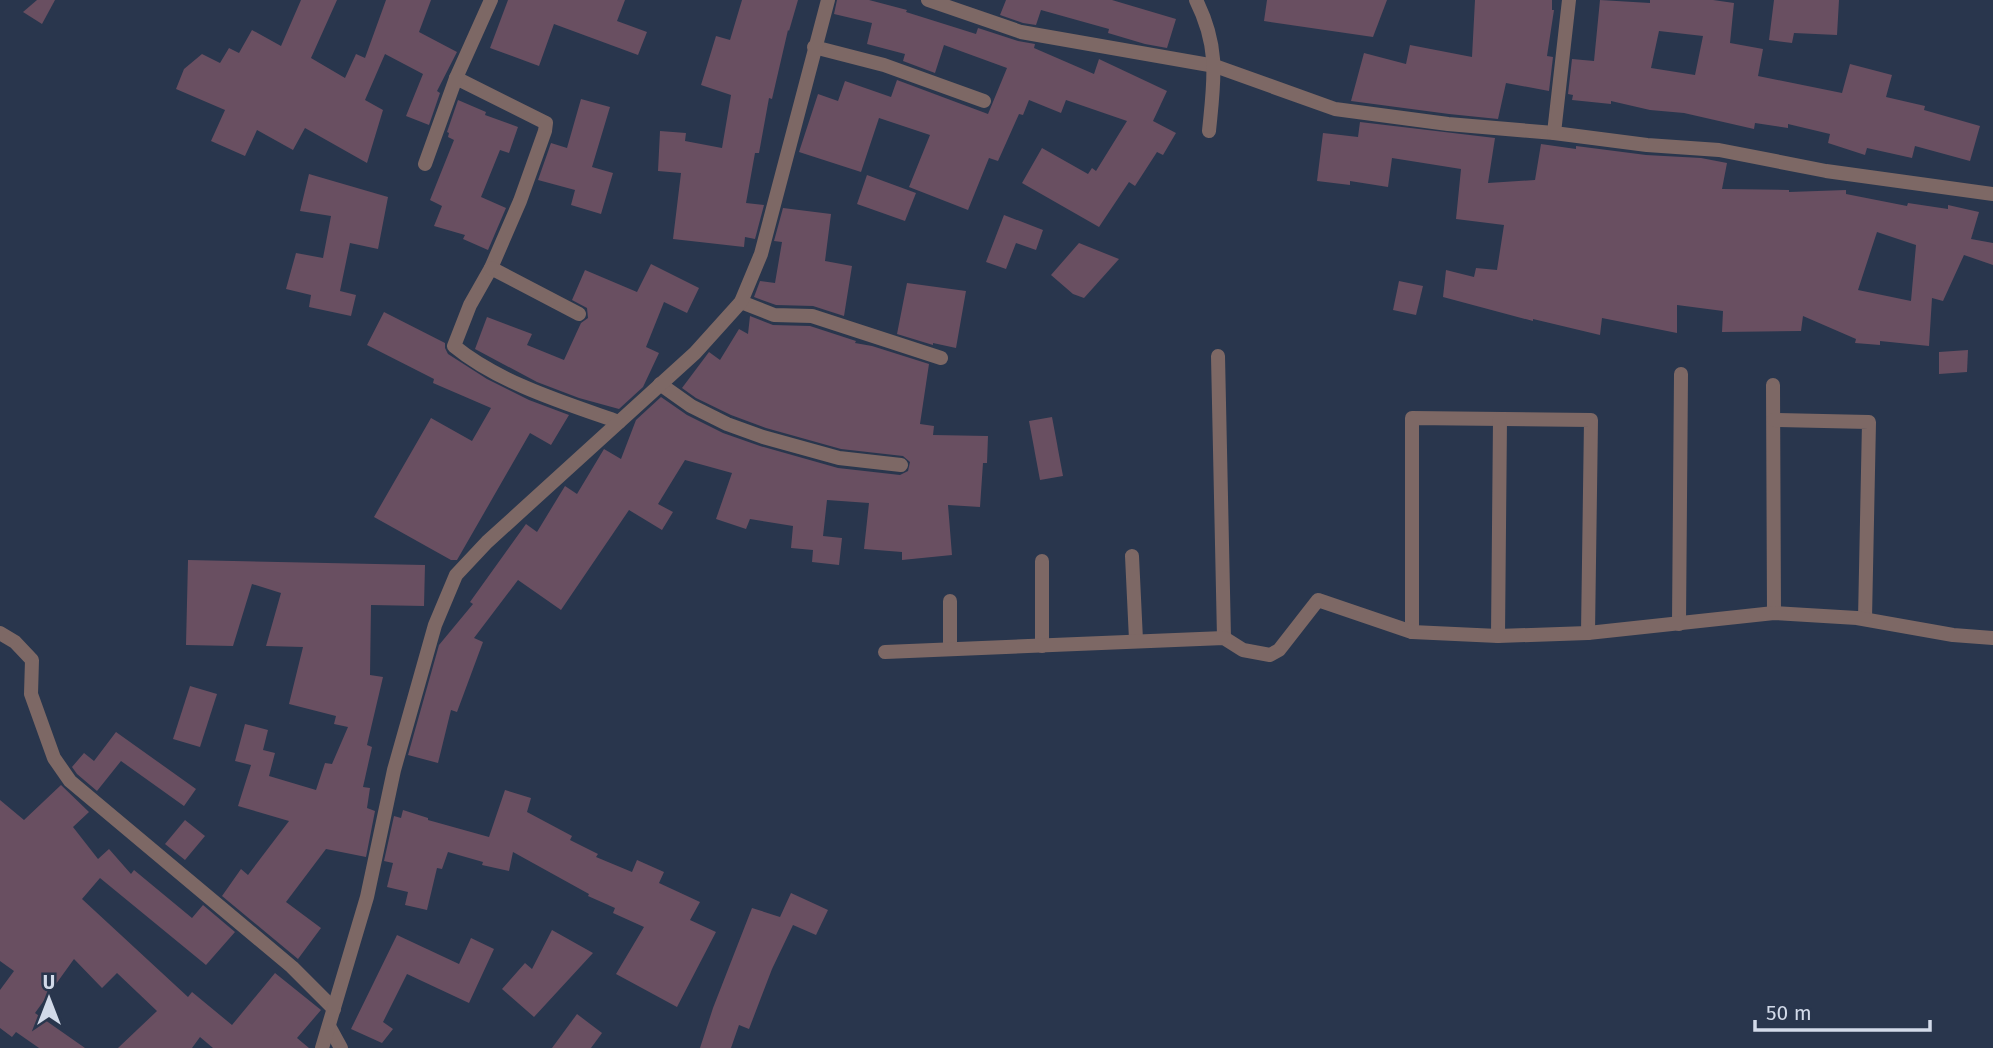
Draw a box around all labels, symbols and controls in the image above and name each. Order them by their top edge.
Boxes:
north arrow [14,964,84,1034]
text: U [43,971,55,994]
scale bar [1755,988,1930,1032]
text: 50 m [1766,1000,1812,1026]

